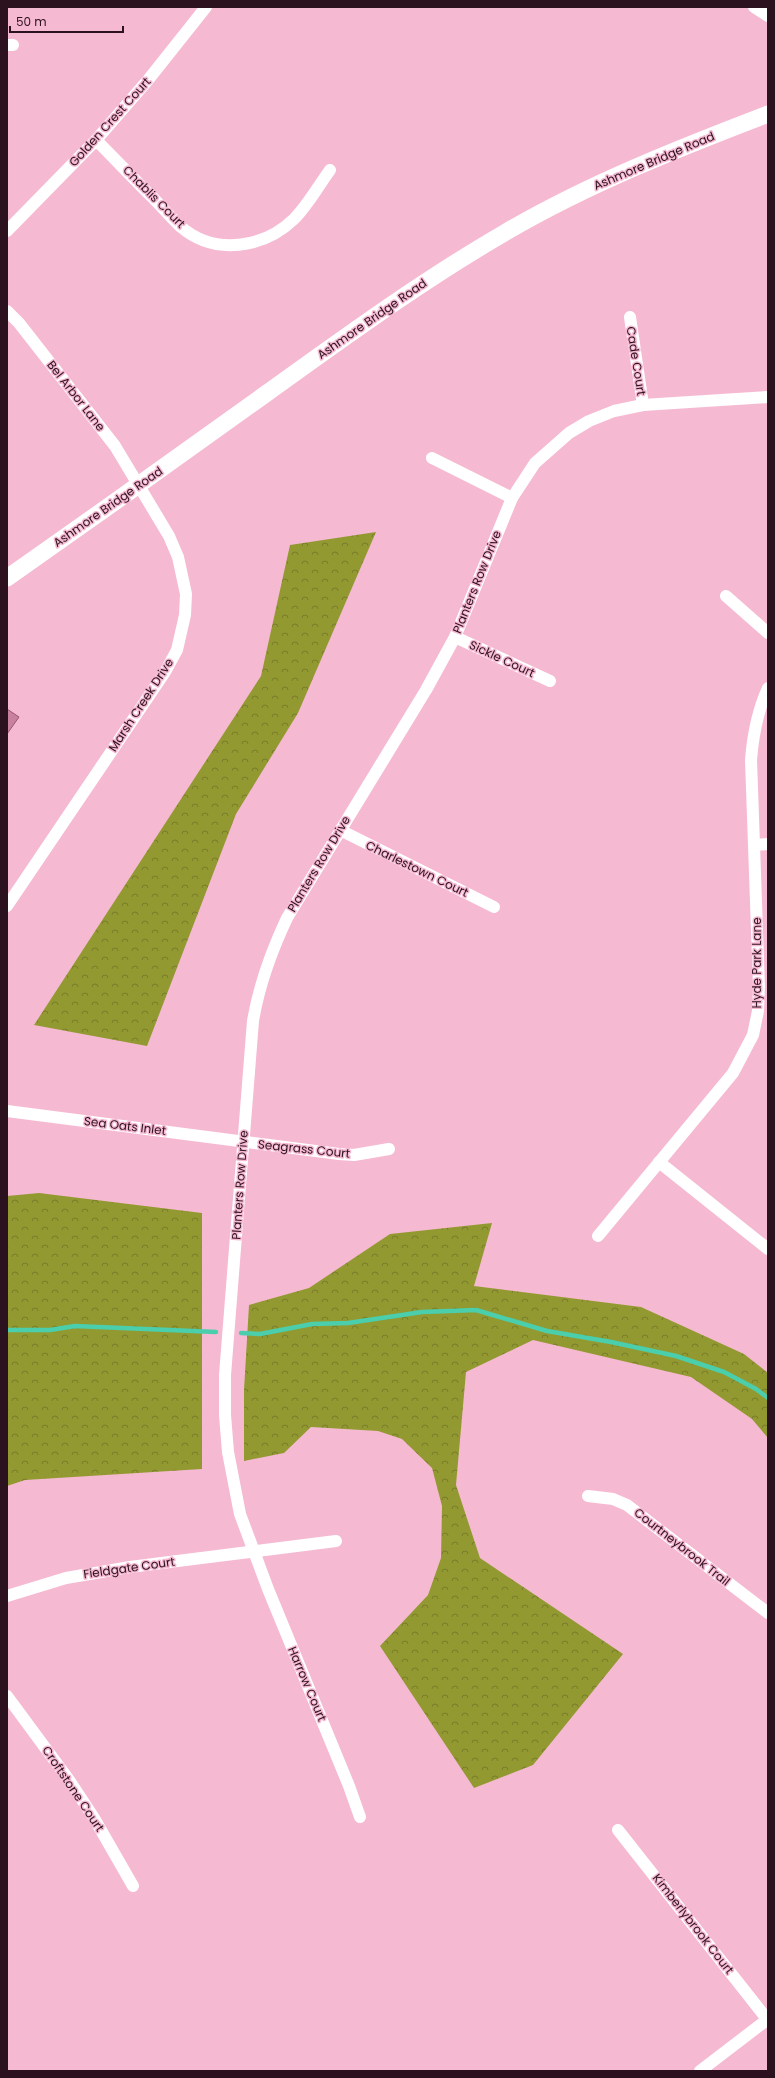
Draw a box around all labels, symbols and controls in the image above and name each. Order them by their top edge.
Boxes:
scale bar [10,8,123,34]
text: 50 m [16,13,47,30]
street label: Golden Crest Court [65,73,154,170]
street label: Ashmore Bridge Road [591,127,717,194]
street label: Chablis Court [119,162,189,232]
street label: Ashmore Bridge Road [314,274,430,363]
street label: Cade Court [623,325,650,397]
street label: Bel Arbor Lane [43,357,109,435]
street label: Ashmore Bridge Road [50,462,166,551]
street label: Planters Row Drive [448,528,505,636]
street label: Sickle Court [467,636,538,681]
street label: Marsh Creek Drive [104,655,177,755]
street label: Planters Row Drive [283,812,354,915]
street label: Charlestown Court [363,836,471,901]
street label: Hyde Park Lane [748,917,765,1009]
street label: Sea Oats Inlet [83,1112,167,1139]
street label: Planters Row Drive [227,1130,252,1240]
street label: Seagrass Court [257,1135,351,1162]
street label: Courtneybrook Trail [631,1504,734,1590]
street label: Fieldgate Court [82,1553,176,1582]
street label: Harrow Court [284,1644,331,1724]
street label: Croftstone Court [38,1743,108,1835]
street label: Kimberlybrook Court [649,1870,738,1977]

